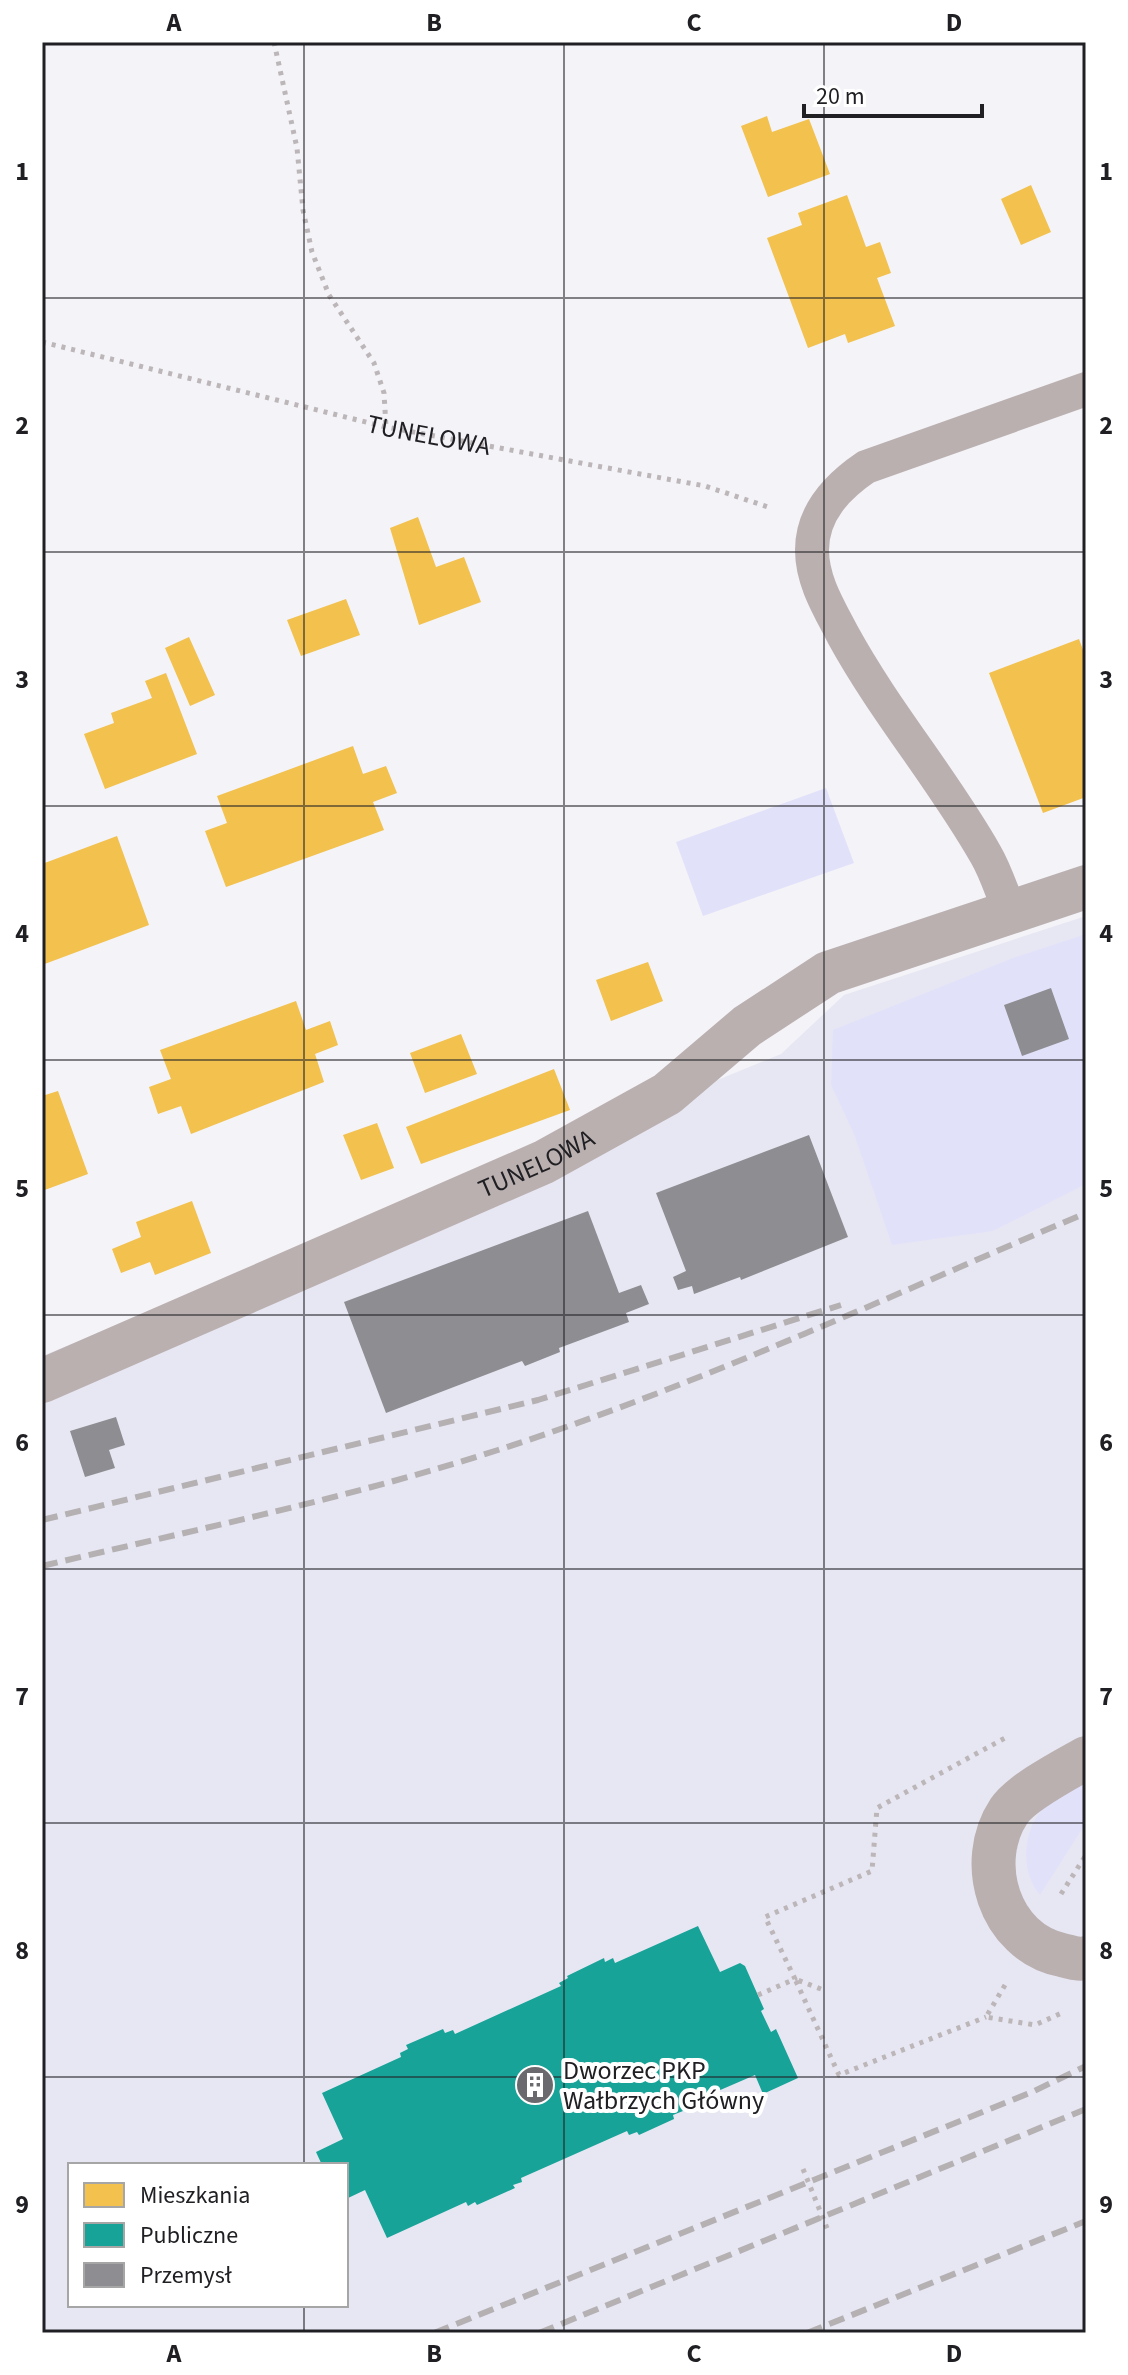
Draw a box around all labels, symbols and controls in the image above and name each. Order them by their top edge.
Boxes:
text: A [166,4,183,41]
text: B [426,4,442,41]
text: C [686,4,702,41]
text: D [946,4,962,41]
scale bar [804,68,982,118]
text: 20 m [816,79,865,114]
text: 1 [15,153,29,190]
text: 1 [1099,153,1113,190]
street label: TUNELOWA [363,405,495,465]
text: 2 [15,407,29,444]
text: 2 [1099,407,1113,444]
text: 3 [15,661,29,698]
text: 3 [1099,661,1113,698]
text: 4 [15,915,29,952]
text: 4 [1099,915,1113,952]
street label: TUNELOWA [472,1119,602,1207]
text: 5 [15,1170,29,1207]
text: 5 [1099,1170,1113,1207]
text: 6 [15,1424,29,1461]
text: 6 [1099,1424,1113,1461]
text: 7 [15,1678,29,1715]
text: 7 [1099,1678,1113,1715]
text: 8 [15,1932,29,1969]
text: 8 [1099,1932,1113,1969]
place label: Dworzec PKP Wałbrzych Główny [563,2052,764,2119]
building icon: Dworzec PKP Wałbrzych Główny [514,2064,556,2106]
legend [68,2163,348,2307]
text: Mieszkania [140,2178,250,2213]
text: 9 [15,2186,29,2223]
text: 9 [1099,2186,1113,2223]
text: Publiczne [140,2218,238,2253]
text: Przemysł [140,2258,233,2293]
text: A [166,2335,183,2372]
text: B [426,2335,442,2372]
text: C [686,2335,702,2372]
text: D [946,2335,962,2372]

